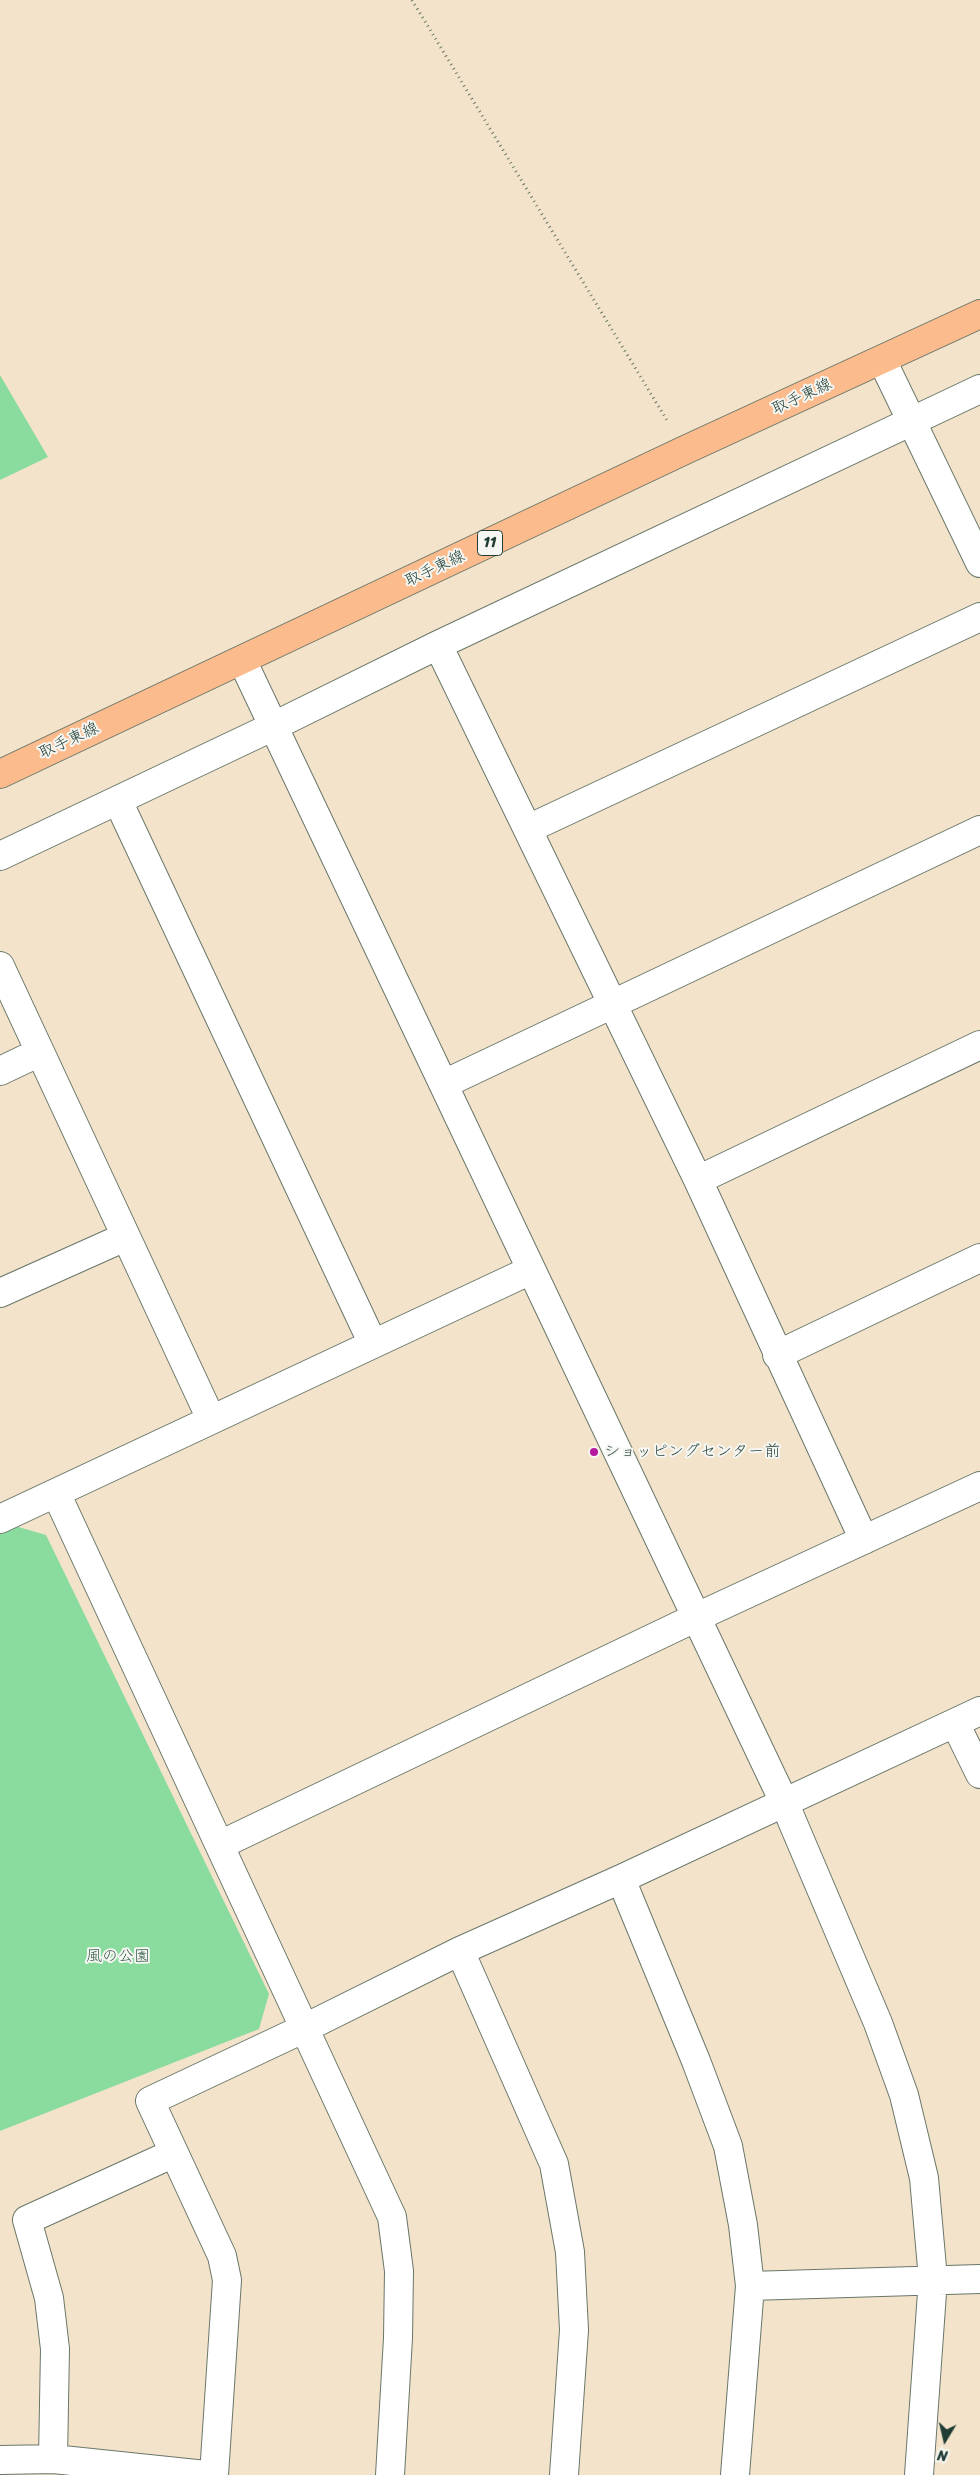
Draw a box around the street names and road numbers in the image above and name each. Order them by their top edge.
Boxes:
street label: 取手東線 [769,375,835,419]
road number: 11 [478,530,502,556]
street label: 取手東線 [402,547,468,591]
street label: 取手東線 [36,719,102,763]

